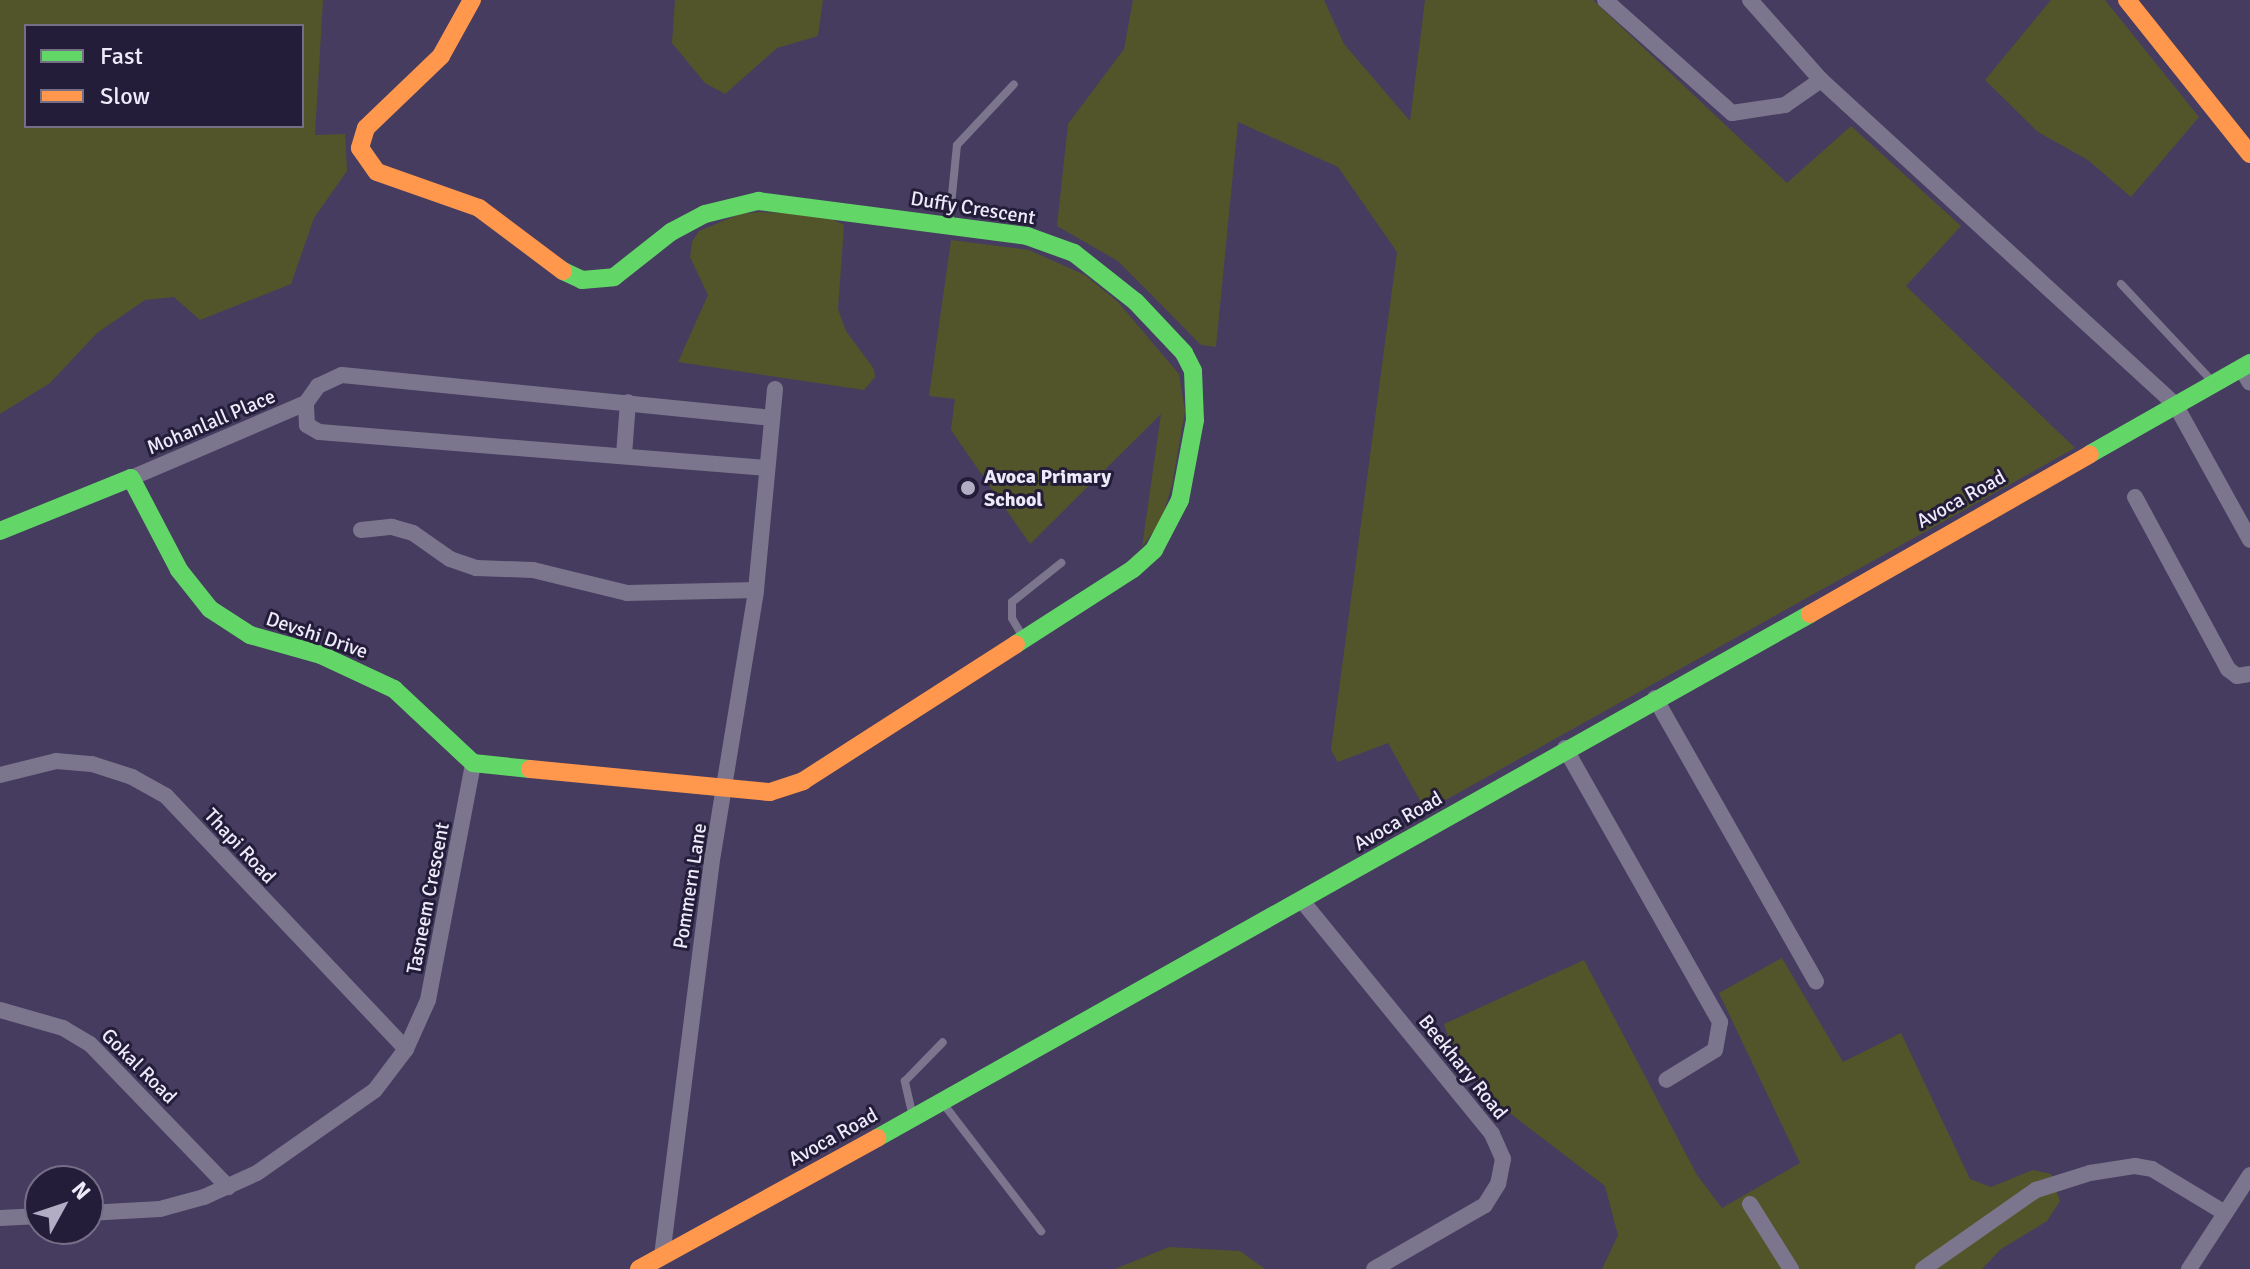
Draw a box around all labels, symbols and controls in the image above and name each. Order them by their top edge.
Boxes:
legend [24,24,304,128]
text: Fast [100,41,143,71]
text: Slow [100,81,150,111]
street label: Duffy Crescent [909,186,1037,230]
street label: Mohanlall Place [143,384,279,460]
place label: Avoca Primary School [984,464,1111,511]
street label: Avoca Road [1912,465,2010,533]
marker: Avoca Primary School [959,479,977,497]
street label: Devshi Drive [263,606,371,664]
street label: Avoca Road [1350,786,1446,856]
street label: Thapi Road [199,803,281,889]
street label: Tasneem Crescent [402,820,454,976]
street label: Pommern Lane [668,821,712,951]
street label: Beekhary Road [1414,1010,1512,1124]
street label: Gokal Road [96,1023,182,1109]
street label: Avoca Road [784,1103,882,1171]
north arrow [24,1165,104,1245]
text: N [66,1176,96,1205]

